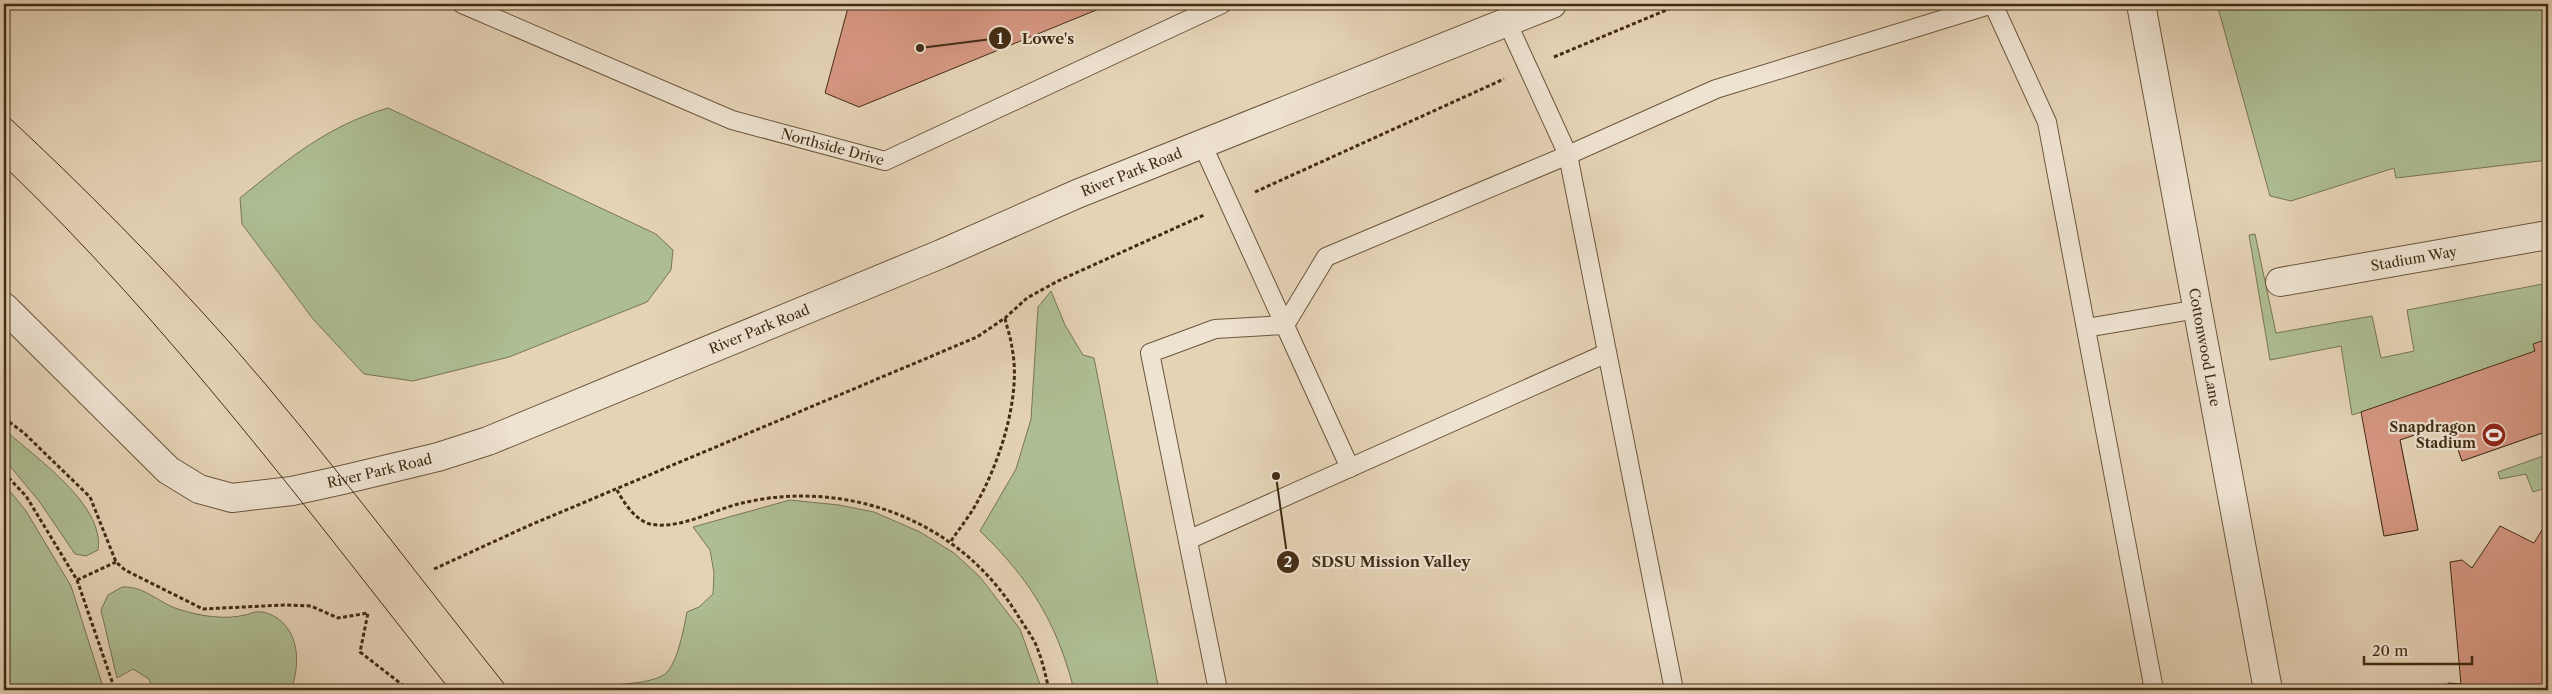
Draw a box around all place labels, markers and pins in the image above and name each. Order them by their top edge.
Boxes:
callout: Lowe's [987,23,1085,53]
place label: Snapdragon Stadium [2389,418,2476,452]
sports icon: Snapdragon Stadium [2481,422,2507,448]
callout: SDSU Mission Valley [1276,547,1481,577]

